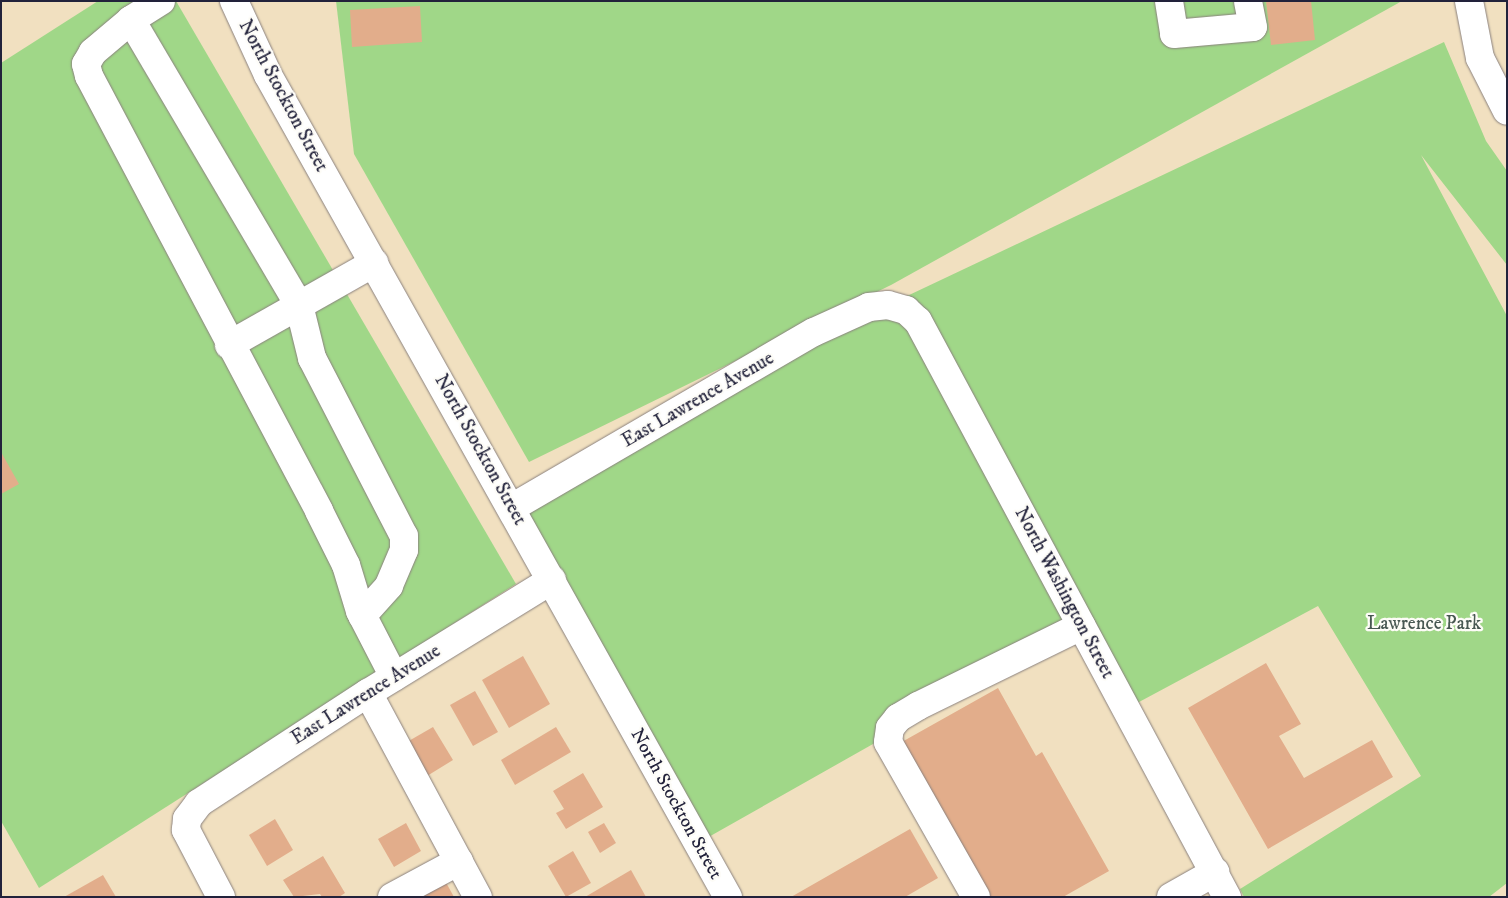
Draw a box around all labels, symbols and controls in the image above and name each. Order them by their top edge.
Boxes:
street label: North Stockton Street [233,16,333,176]
street label: East Lawrence Avenue [618,347,778,453]
street label: North Stockton Street [429,371,531,529]
street label: North Washington Street [1009,504,1119,682]
park label: Lawrence Park [1367,613,1481,635]
street label: East Lawrence Avenue [287,640,445,750]
street label: North Stockton Street [625,725,727,883]

